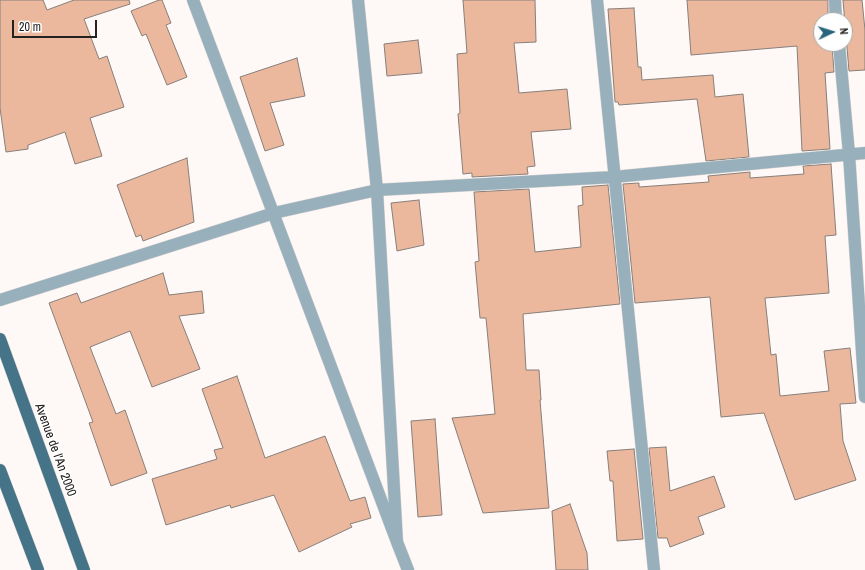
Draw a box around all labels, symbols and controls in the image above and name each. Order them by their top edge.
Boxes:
scale bar [14,12,99,38]
north arrow [813,12,853,52]
text: 20 m [19,19,41,35]
text: N [837,27,851,35]
street label: Avenue de l'An 2000 [31,401,79,499]

